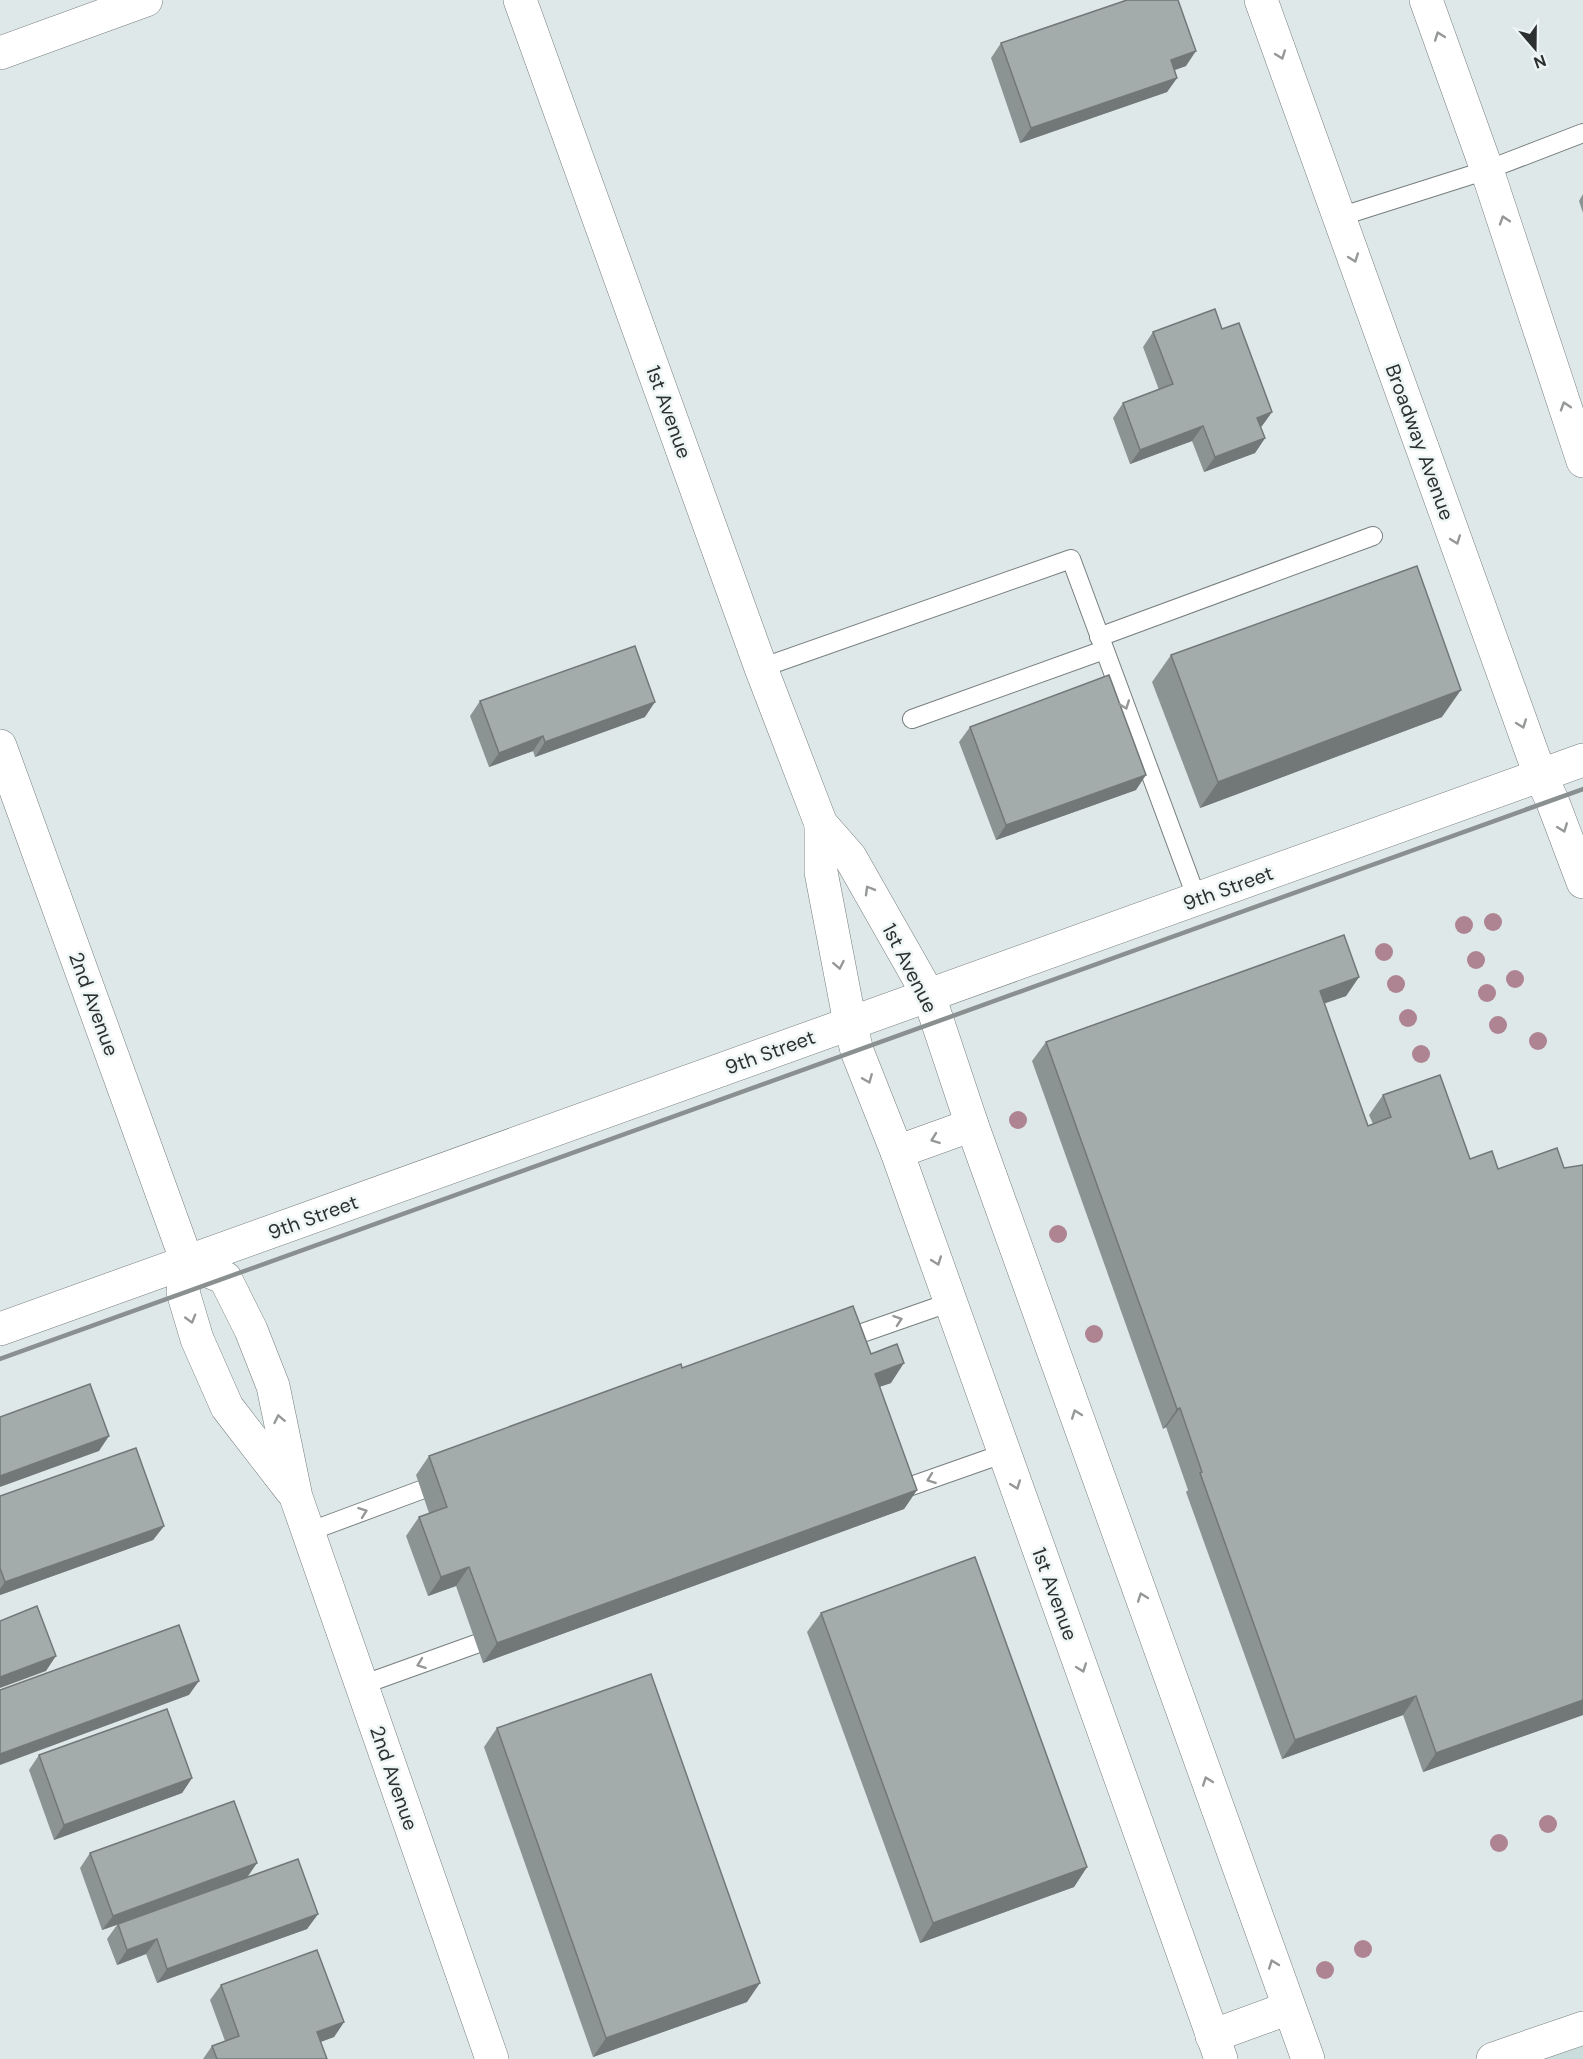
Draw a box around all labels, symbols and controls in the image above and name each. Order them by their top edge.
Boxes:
north arrow [1505,18,1565,78]
one-way arrow [1434,31,1446,42]
one-way arrow [1274,49,1286,60]
text: N [1531,50,1549,73]
one-way arrow [1499,215,1511,226]
one-way arrow [1347,252,1360,263]
street label: Broadway Avenue [1380,360,1460,524]
street label: 1st Avenue [640,362,698,462]
one-way arrow [1559,401,1572,411]
one-way arrow [1448,535,1461,545]
one-way arrow [1117,699,1130,709]
one-way arrow [1514,718,1527,729]
one-way arrow [1555,823,1568,833]
street label: 9th Street [1179,860,1277,916]
one-way arrow [865,886,876,896]
street label: 1st Avenue [876,919,944,1017]
street label: 2nd Avenue [63,948,125,1060]
one-way arrow [832,960,844,969]
street label: 9th Street [721,1024,819,1080]
one-way arrow [861,1073,873,1084]
one-way arrow [930,1131,941,1144]
street label: 9th Street [264,1189,362,1245]
one-way arrow [929,1255,942,1266]
one-way arrow [184,1313,196,1324]
one-way arrow [892,1315,903,1328]
one-way arrow [1070,1409,1083,1420]
one-way arrow [274,1414,287,1424]
one-way arrow [926,1472,937,1484]
one-way arrow [1009,1479,1022,1489]
one-way arrow [358,1506,368,1519]
street label: 1st Avenue [1026,1544,1084,1644]
one-way arrow [1136,1593,1149,1603]
one-way arrow [417,1656,427,1669]
one-way arrow [1074,1662,1087,1673]
street label: 2nd Avenue [364,1722,424,1834]
one-way arrow [1202,1776,1215,1787]
one-way arrow [1268,1960,1281,1970]

